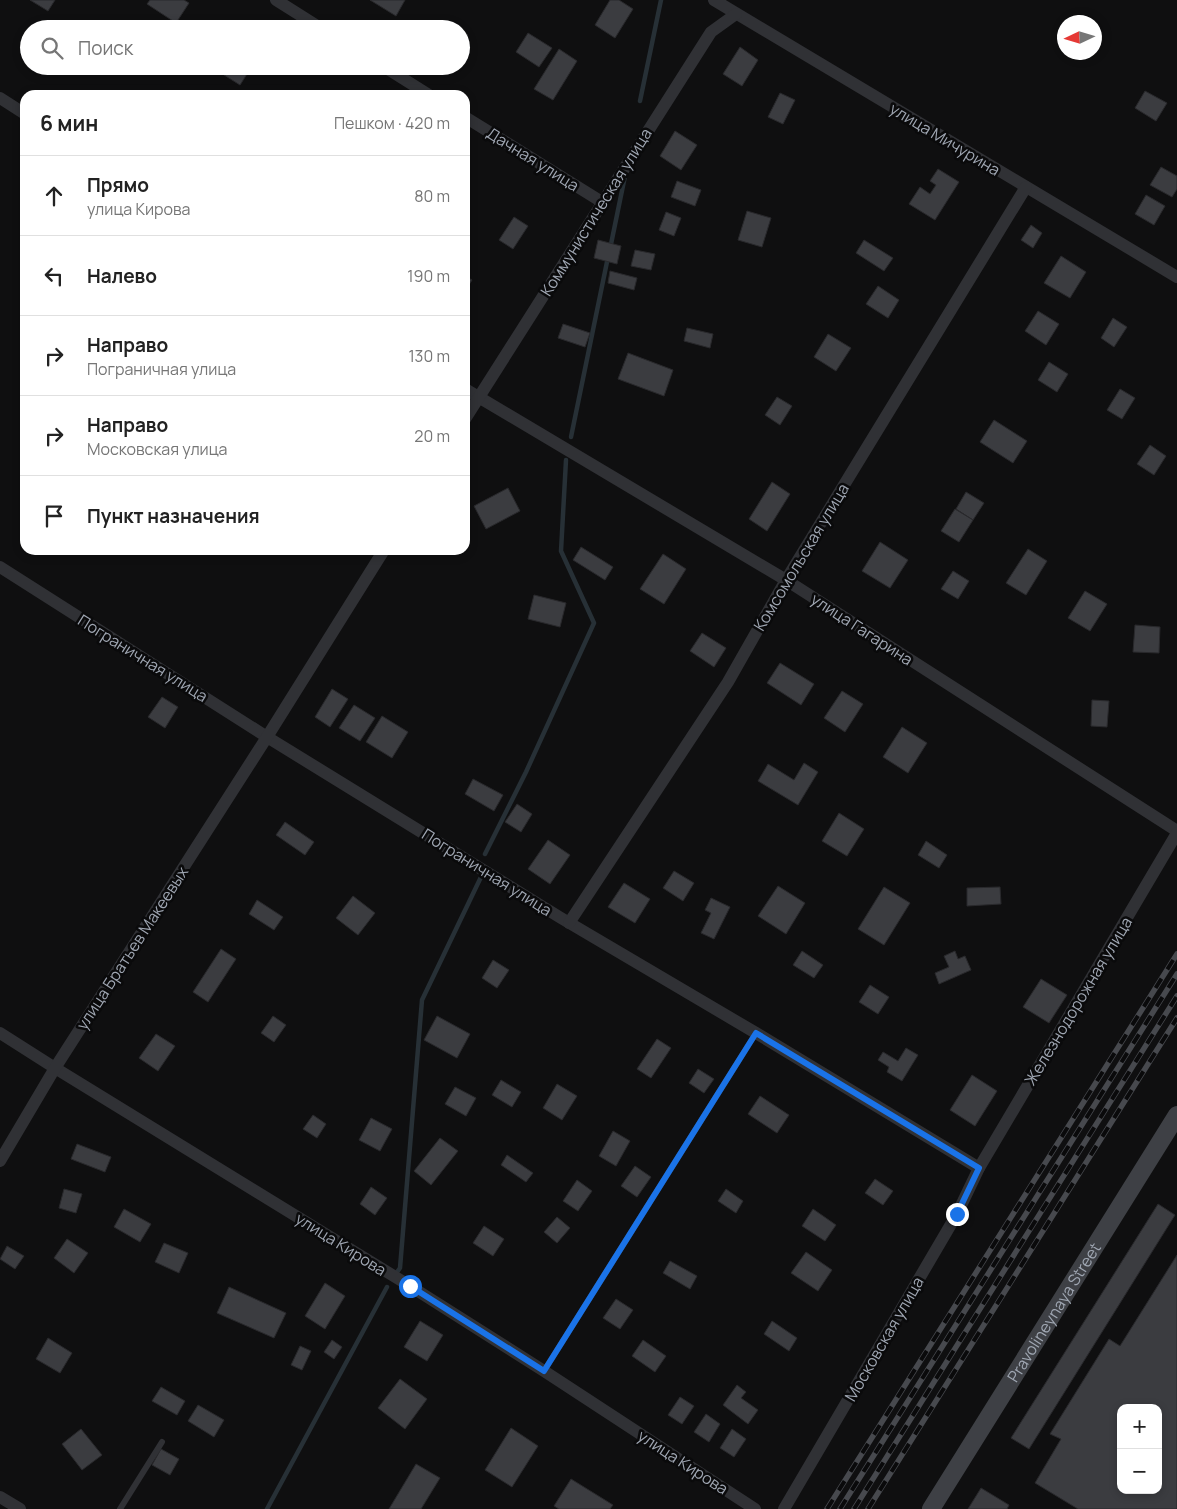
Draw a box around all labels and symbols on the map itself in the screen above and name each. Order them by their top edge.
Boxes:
north arrow [1057,15,1102,60]
street label: улица Мичурина [886,97,1004,181]
street label: Дачная улица [483,122,583,196]
street label: Коммунистическая улица [535,124,657,300]
street label: Комсомольская улица [748,479,854,635]
street label: улица Гагарина [807,588,917,670]
street label: Пограничная улица [74,609,212,707]
street label: Пограничная улица [418,823,556,921]
street label: улица Братьев Макеевых [71,862,193,1034]
street label: Железнодорожная улица [1019,913,1137,1089]
route end [946,1203,969,1226]
street label: улица Кирова [291,1207,391,1281]
street label: Pravolineynaya Street [1002,1238,1106,1386]
street label: Московская улица [839,1273,929,1405]
route start [399,1275,422,1298]
street label: улица Кирова [634,1425,732,1499]

